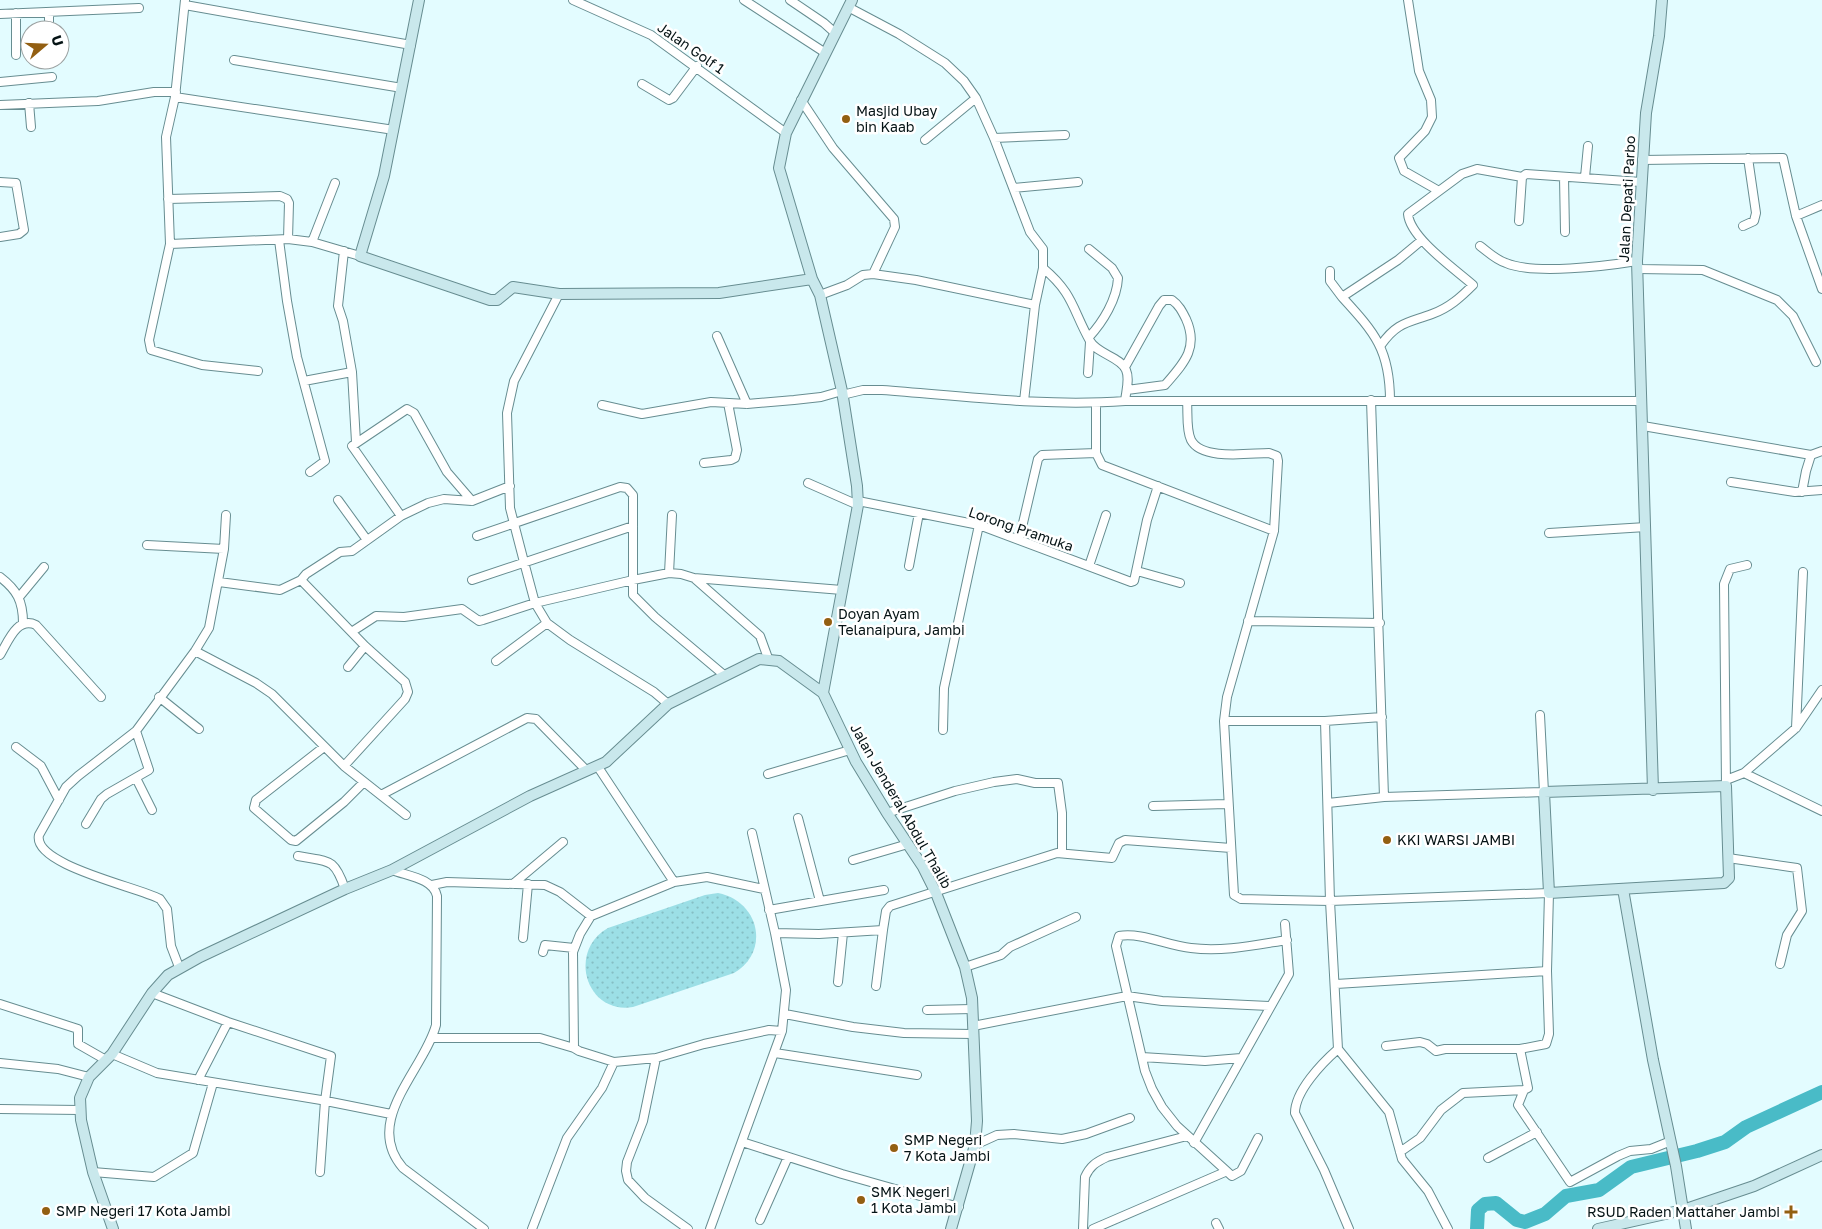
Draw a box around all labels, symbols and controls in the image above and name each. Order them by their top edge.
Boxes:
street label: Jalan Golf 1 [654,18,728,77]
north arrow [20,20,70,70]
text: U [48,33,67,48]
place label: Masjid Ubay bin Kaab [856,102,937,135]
marker: Masjid Ubay bin Kaab [840,113,852,125]
street label: Jalan Depati Parbo [1615,135,1638,263]
street label: Lorong Pramuka [967,503,1076,554]
place label: Doyan Ayam Telanaipura, Jambi [838,605,965,638]
marker: Doyan Ayam Telanaipura, Jambi [822,616,834,628]
street label: Jalan Jenderal Abdul Thalib [847,720,956,891]
place label: KKI WARSI JAMBI [1397,831,1515,848]
marker: KKI WARSI JAMBI [1381,834,1393,846]
place label: SMP Negeri 7 Kota Jambi [904,1131,990,1164]
marker: SMP Negeri 7 Kota Jambi [888,1142,900,1154]
place label: SMK Negeri 1 Kota Jambi [871,1183,957,1216]
marker: SMK Negeri 1 Kota Jambi [855,1194,867,1206]
place label: SMP Negeri 17 Kota Jambi [56,1202,231,1219]
place label: RSUD Raden Mattaher Jambi [1587,1203,1780,1220]
marker: SMP Negeri 17 Kota Jambi [40,1205,52,1217]
marker: RSUD Raden Mattaher Jambi [1784,1205,1798,1219]

